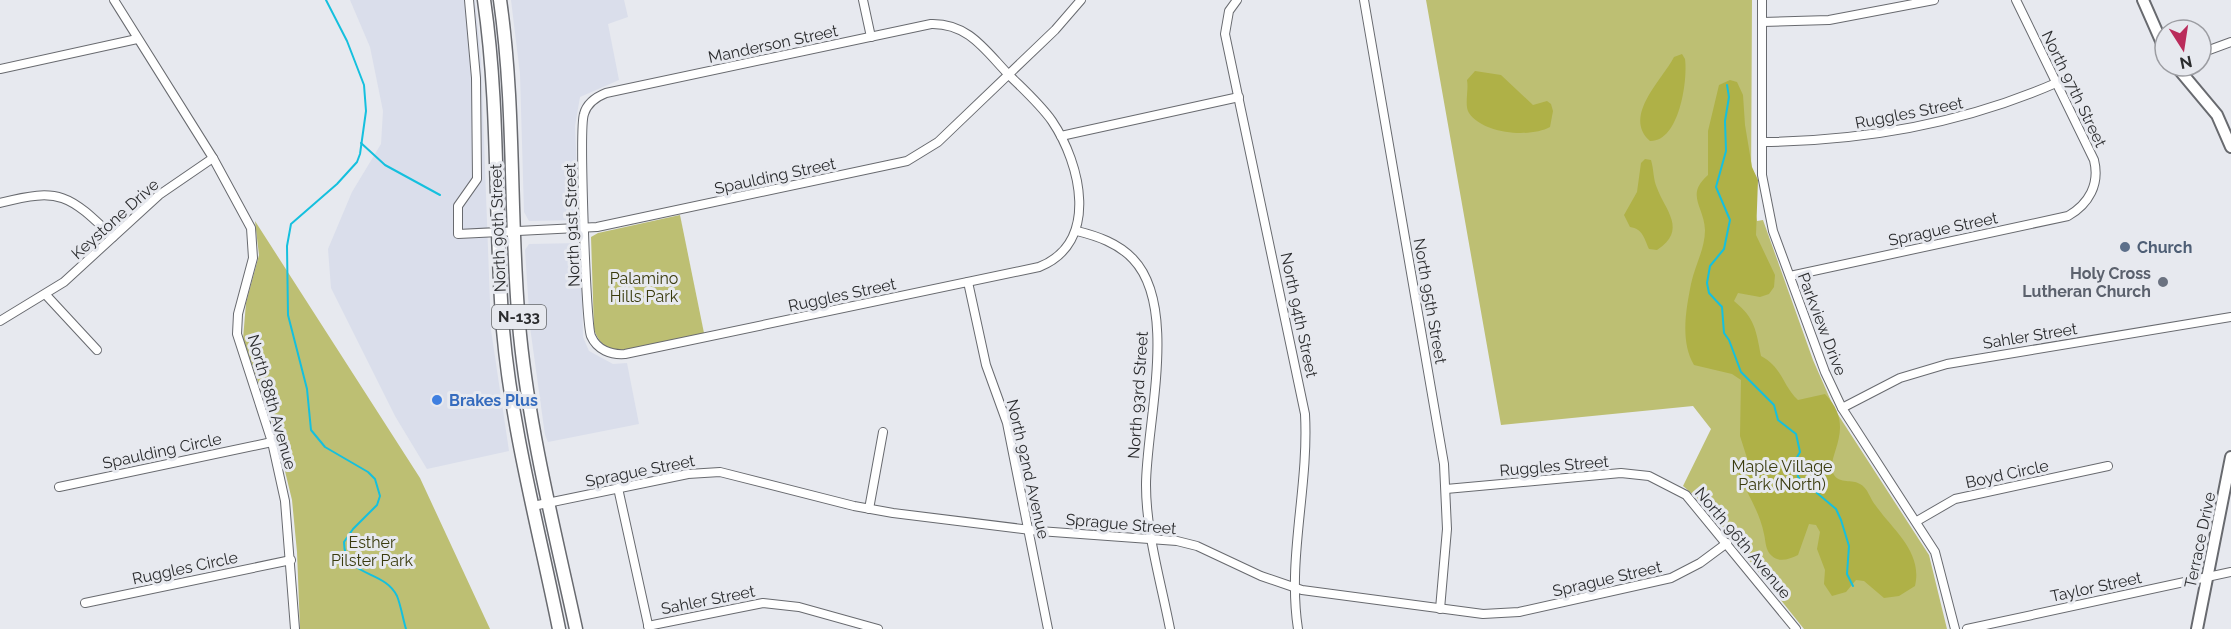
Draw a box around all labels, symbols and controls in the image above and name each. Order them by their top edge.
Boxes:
north arrow [2153,18,2213,78]
street label: Manderson Street [706,21,840,67]
street label: North 97th Street [2038,28,2111,151]
text: N [2178,52,2194,73]
street label: Ruggles Street [1853,93,1965,133]
street label: Spaulding Street [713,154,838,198]
street label: North 91st Street [560,162,584,287]
street label: North 90th Street [486,163,510,293]
street label: Keystone Drive [67,175,163,263]
street label: Sprague Street [1887,208,2000,250]
street label: North 95th Street [1410,237,1451,366]
place label: Church [2137,238,2192,257]
marker: Church [2118,240,2132,254]
street label: North 94th Street [1276,251,1322,380]
place label: Holy Cross Lutheran Church [2022,264,2151,301]
park label: Palamino Hills Park [610,269,679,306]
street label: Parkview Drive [1794,270,1850,378]
street label: Ruggles Street [786,274,898,316]
marker: Holy Cross Lutheran Church [2156,275,2170,289]
road number: N-133 [492,305,546,329]
street label: Sahler Street [1982,319,2079,353]
street label: North 93rd Street [1124,330,1152,459]
street label: North 88th Avenue [244,332,300,472]
place label: Brakes Plus [449,391,538,410]
marker: Brakes Plus [430,393,444,407]
street label: North 92nd Avenue [1003,397,1053,541]
street label: Spaulding Circle [101,429,223,473]
street label: Sprague Street [584,451,697,491]
street label: Ruggles Street [1499,452,1610,480]
street label: Boyd Circle [1964,456,2050,492]
park label: Maple Village Park (North) [1732,457,1832,494]
street label: North 96th Avenue [1691,483,1795,603]
street label: Terrace Drive [2181,490,2219,590]
street label: Sprague Street [1065,510,1178,538]
park label: Esther Pilster Park [331,533,414,570]
street label: Ruggles Circle [130,548,240,588]
street label: Sprague Street [1551,557,1664,601]
street label: Taylor Street [2049,568,2144,606]
street label: Sahler Street [659,581,757,618]

